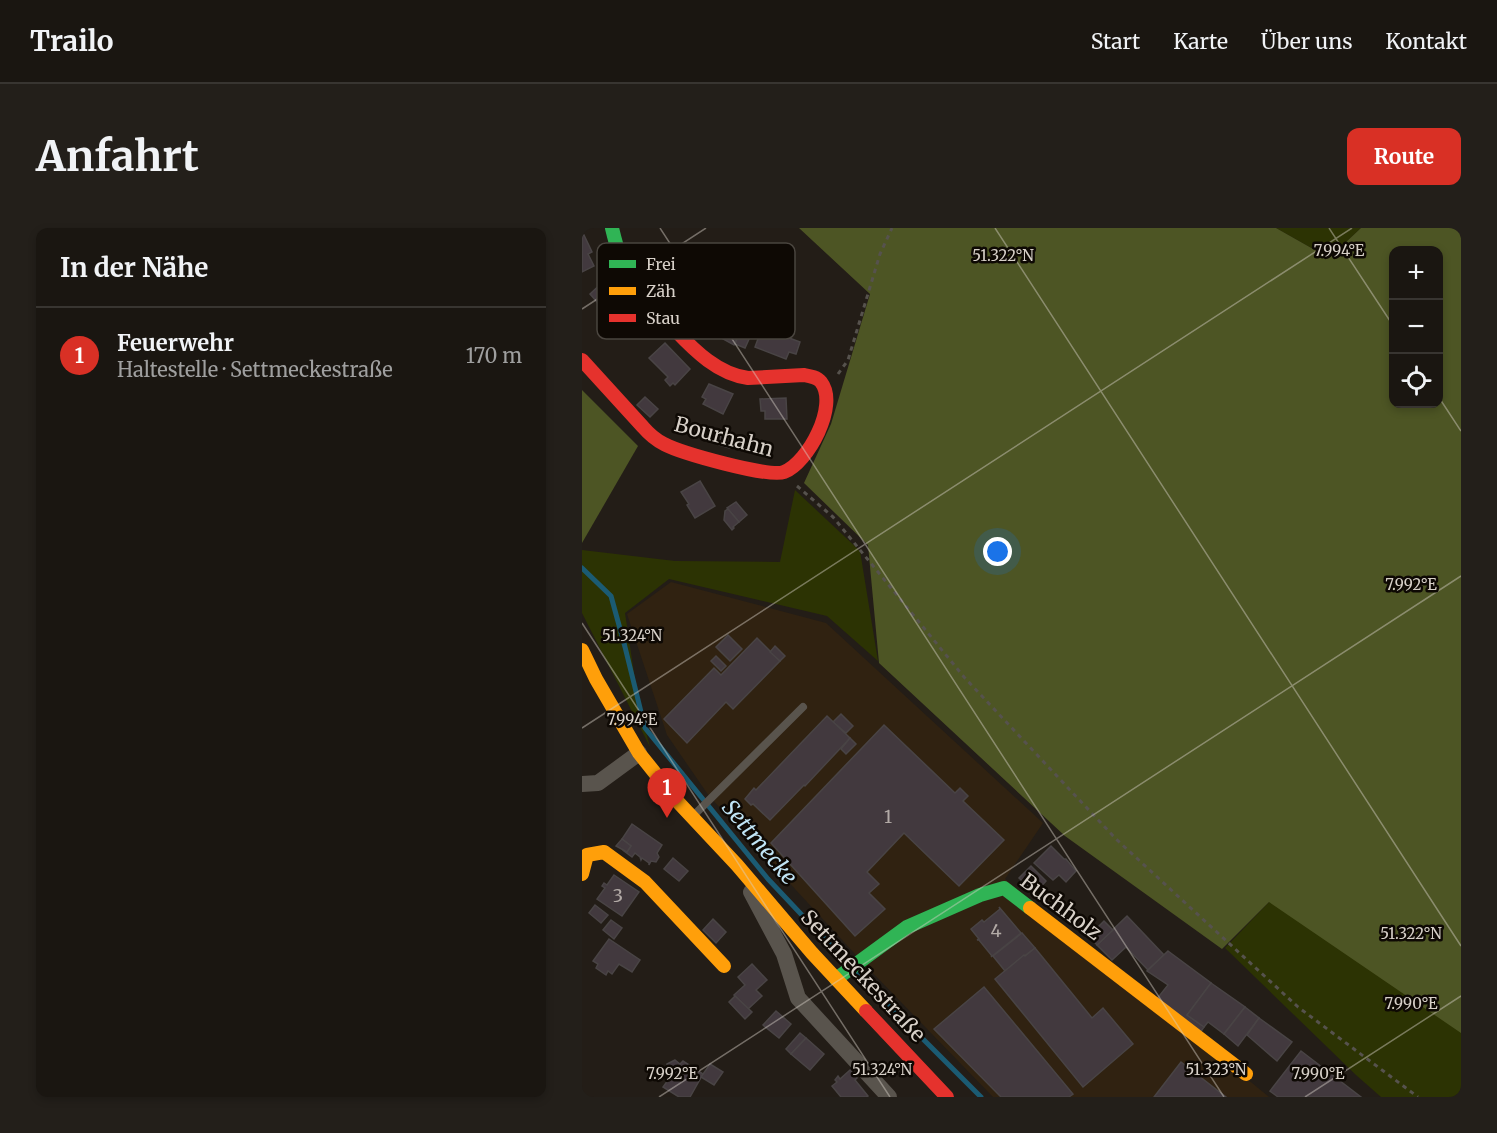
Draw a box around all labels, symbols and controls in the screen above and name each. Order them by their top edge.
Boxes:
text: Trailo [30,23,114,59]
text: Start [1091,28,1140,55]
text: Karte [1173,28,1228,55]
text: Über uns [1261,28,1352,55]
text: Kontakt [1385,28,1467,55]
button: Route [1347,128,1461,185]
text: Anfahrt [36,130,199,182]
text: 7.994°E [1314,241,1365,260]
legend [597,243,795,339]
text: 51.322°N [972,246,1034,265]
map controls [1389,246,1443,408]
button: + [1389,246,1443,300]
text: In der Nähe [60,251,208,284]
text: Frei [646,254,676,274]
text: Zäh [646,281,676,301]
button: − [1389,300,1443,354]
text: Stau [646,308,680,328]
text: Feuerwehr [117,329,234,357]
text: 1 [75,343,84,368]
text: 170 m [466,343,522,368]
button: locate [1389,354,1443,408]
text: Haltestelle · Settmeckestraße [117,357,393,382]
street label: Bourhahn [672,410,777,463]
your location [983,537,1012,566]
text: 7.992°E [1385,575,1437,594]
text: 51.324°N [602,626,663,645]
text: 7.994°E [607,710,658,729]
pin: 1 [648,768,686,818]
water label: Settmecke [716,794,804,890]
house number: 1 [884,805,892,828]
street label: Buchholz [1015,867,1107,946]
house number: 3 [613,884,623,907]
street label: Settmeckestraße [795,904,932,1047]
house number: 4 [990,919,1002,942]
text: 51.322°N [1380,924,1442,943]
text: 7.990°E [1385,994,1438,1013]
text: 51.324°N [852,1060,913,1079]
text: 51.323°N [1186,1060,1247,1079]
text: 7.992°E [646,1064,698,1083]
text: 7.990°E [1292,1064,1345,1083]

